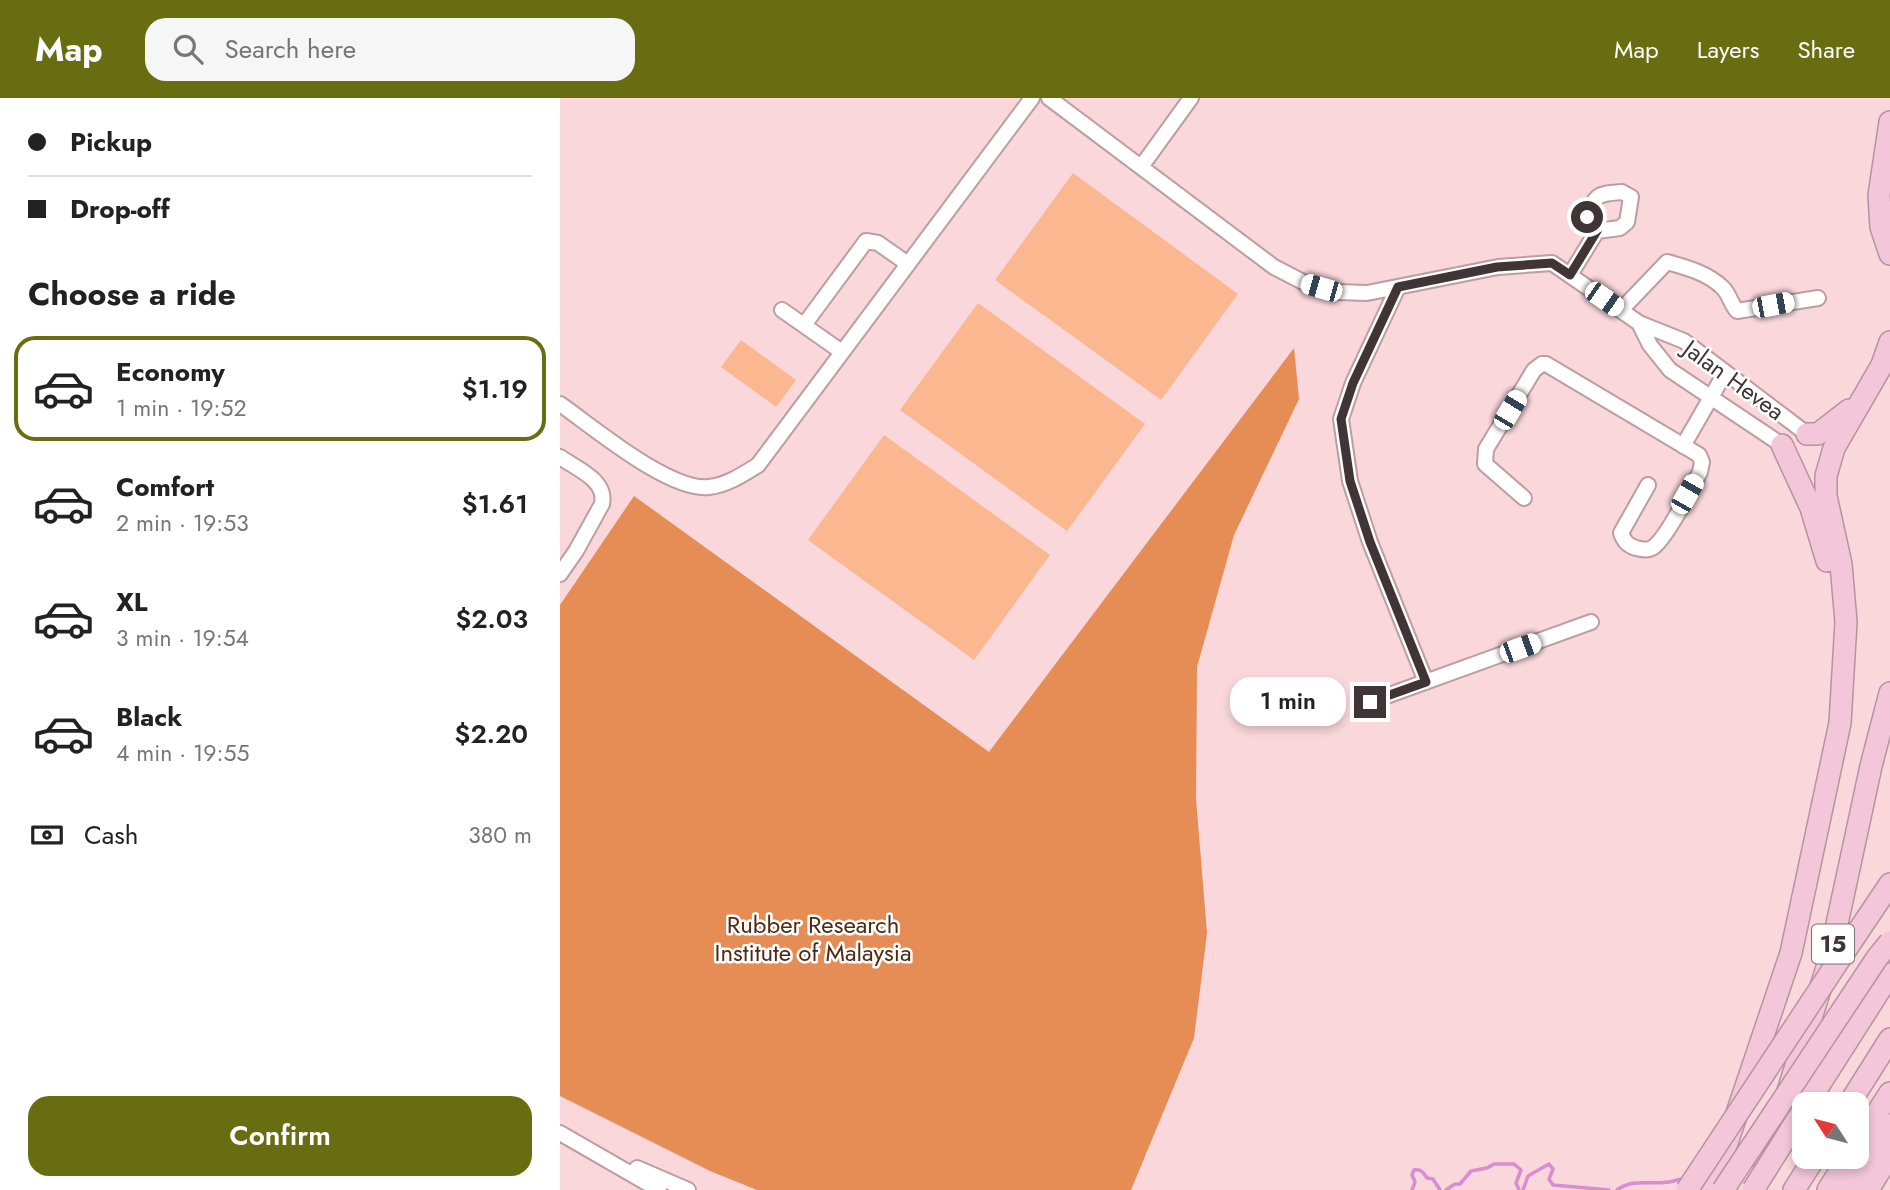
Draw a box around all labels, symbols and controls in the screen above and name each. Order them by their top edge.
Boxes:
search box [145,18,635,81]
text: Map [35,26,103,73]
icon: search [169,30,207,68]
text: Search here [225,30,356,68]
text: Map [1614,32,1659,67]
text: Layers [1697,32,1759,67]
text: Share [1797,32,1855,67]
text: Pickup [70,123,152,161]
text: Drop-off [70,190,170,228]
route start [1571,201,1603,233]
text: Choose a ride [28,271,236,317]
car [1298,272,1345,304]
car [1581,278,1628,320]
car [1751,291,1796,319]
street label: Jalan Hevea [1674,330,1792,429]
text: Economy [116,353,225,391]
icon: car [32,357,95,420]
text: $1.19 [462,370,528,408]
car [1491,387,1530,433]
text: 1 min · 19:52 [116,391,247,425]
text: Comfort [116,468,214,506]
car [1668,471,1707,517]
icon: car [32,472,95,535]
text: $1.61 [462,485,528,523]
text: 2 min · 19:53 [116,506,249,540]
text: XL [116,583,148,621]
icon: car [32,587,95,650]
text: $2.03 [455,600,528,638]
text: 3 min · 19:54 [116,621,249,655]
car [1497,631,1544,665]
callout: 1 min [1230,678,1346,726]
text: 1 min [1260,684,1316,718]
route end [1354,686,1386,718]
text: Black [116,698,182,736]
icon: car [32,702,95,765]
text: $2.20 [455,715,528,753]
text: 4 min · 19:55 [116,736,249,770]
icon: cash [28,816,66,854]
text: Cash [84,816,138,854]
text: 380 m [468,818,532,852]
park label: Rubber Research Institute of Malaysia [715,907,911,970]
road number: 15 [1812,924,1854,964]
north arrow [1792,1092,1869,1169]
map controls [1792,1092,1869,1169]
button: Confirm [28,1096,532,1176]

